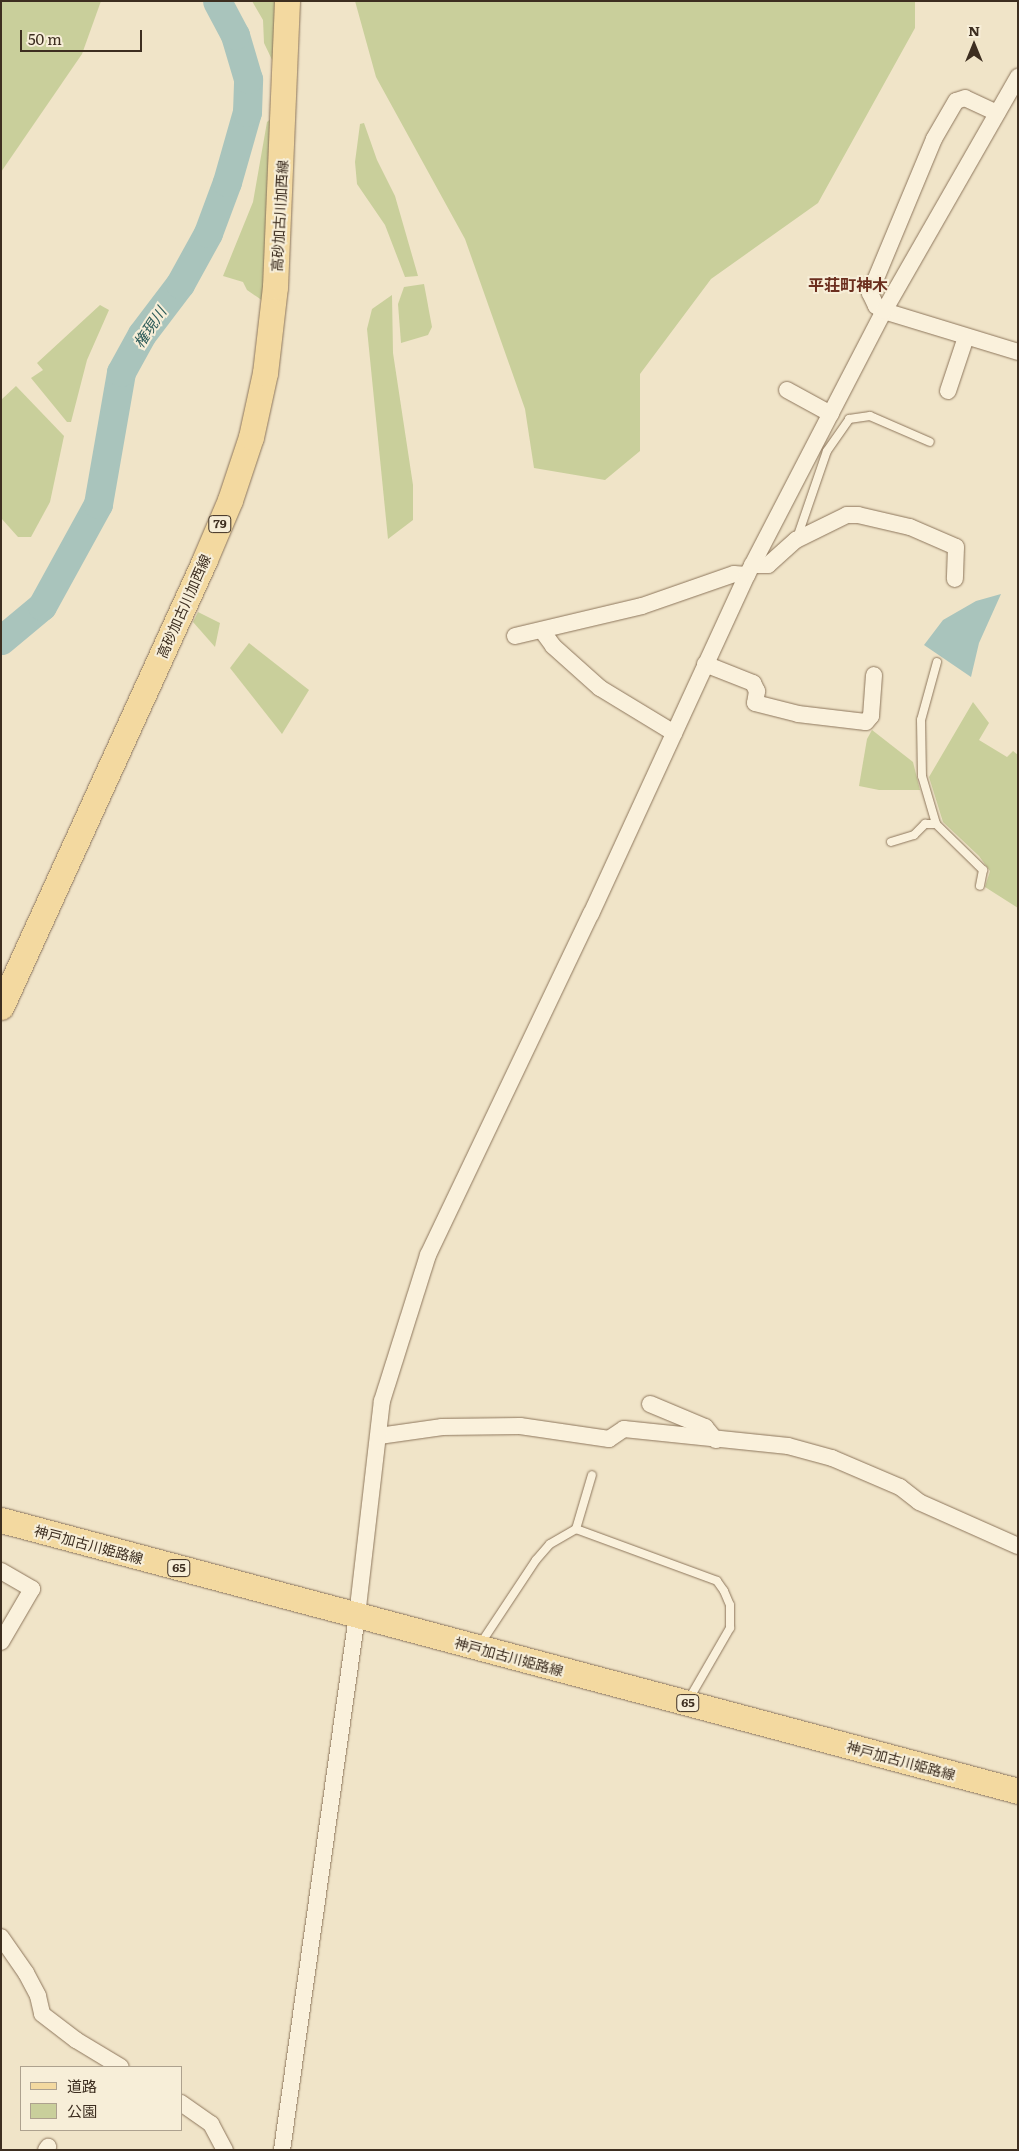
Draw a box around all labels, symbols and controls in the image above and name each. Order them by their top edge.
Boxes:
scale bar [22,20,145,52]
north arrow [949,20,999,70]
text: N [968,20,980,40]
text: 50 m [28,27,62,50]
street label: 高砂加古川加西線 [268,160,290,272]
district label: 平荘町神木 [808,274,888,294]
water label: 権現川 [129,303,169,351]
road number: 79 [208,514,232,534]
street label: 高砂加古川加西線 [153,551,213,661]
street label: 神戸加古川姫路線 [33,1521,145,1567]
road number: 65 [166,1559,192,1578]
street label: 神戸加古川姫路線 [453,1633,565,1679]
road number: 65 [676,1694,700,1712]
street label: 神戸加古川姫路線 [845,1737,957,1783]
legend [20,2066,182,2131]
text: 道路 [67,2074,97,2097]
text: 公園 [67,2099,97,2122]

